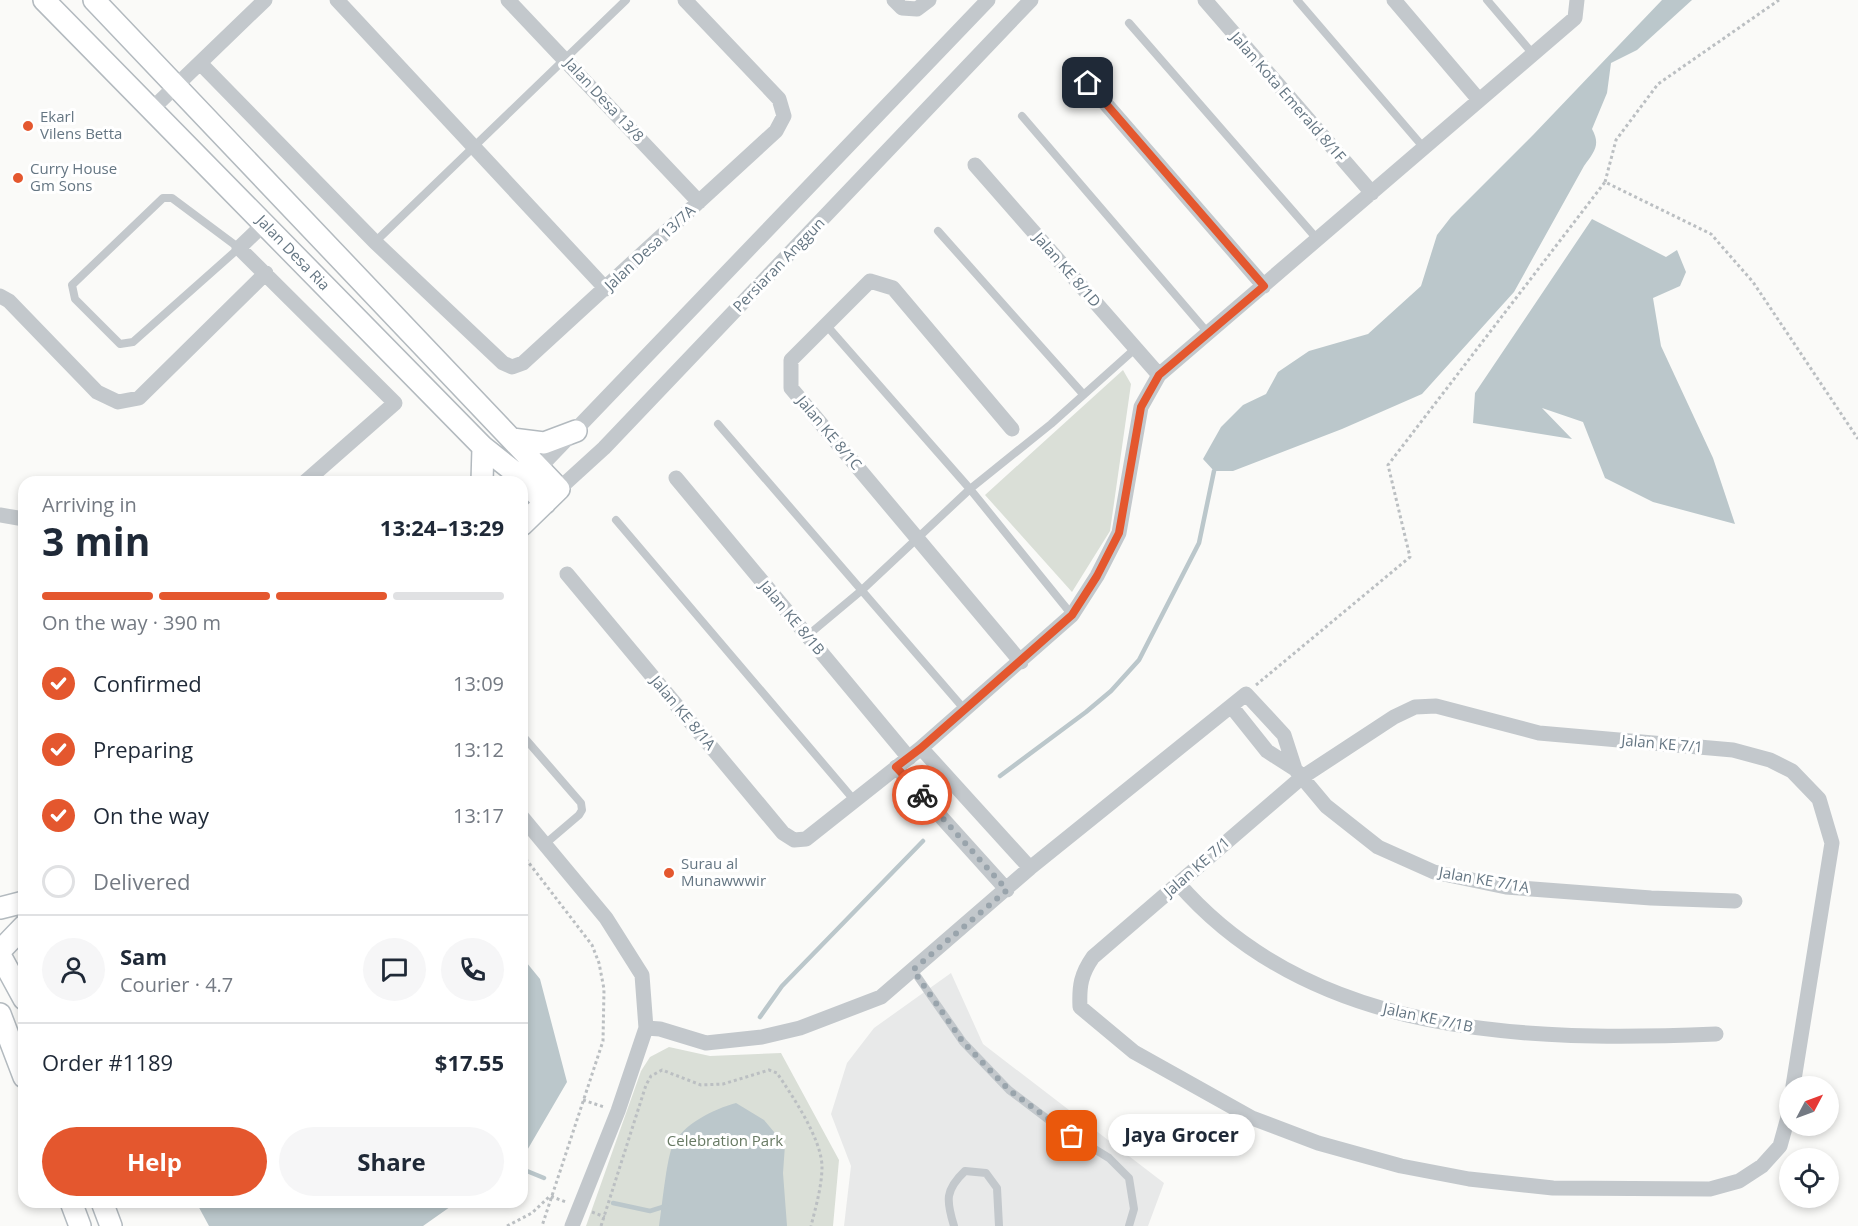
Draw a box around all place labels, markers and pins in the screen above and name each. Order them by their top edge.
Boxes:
pin [1062,57,1113,108]
place label: Ekarl Vilens Betta [40,106,122,143]
marker: Ekarl Vilens Betta [21,119,35,133]
place label: Curry House Gm Sons [30,158,117,195]
marker: Curry House Gm Sons [11,171,25,185]
place label: Surau al Munawwwir [681,853,766,890]
marker: Surau al Munawwwir [662,866,676,880]
pin [1046,1110,1097,1161]
callout: Jaya Grocer [1108,1115,1255,1157]

